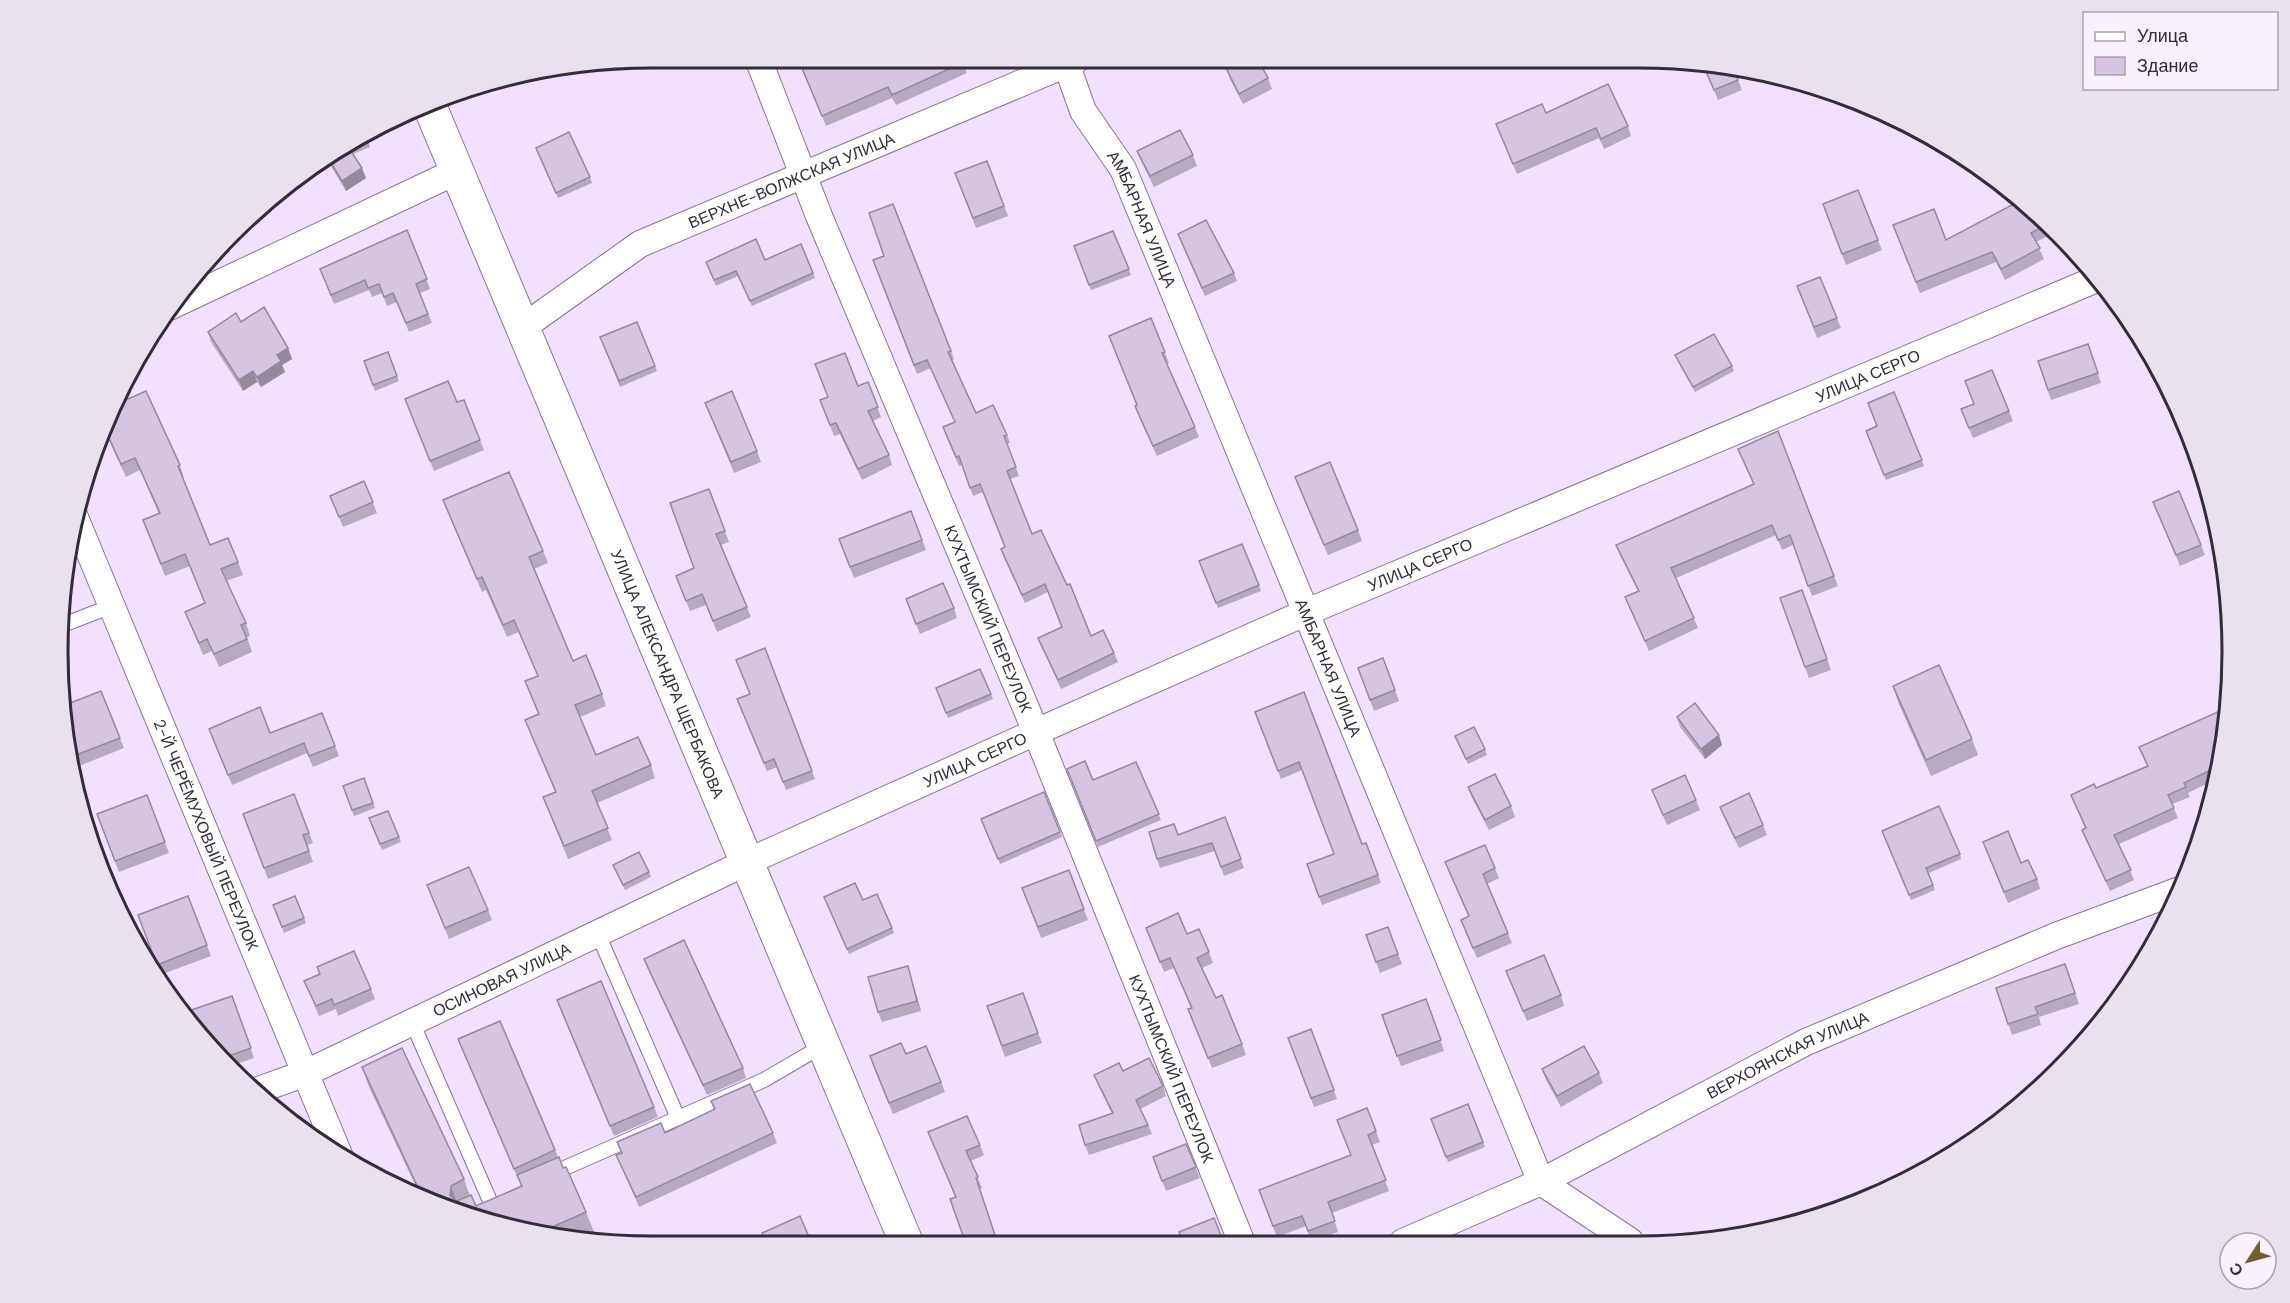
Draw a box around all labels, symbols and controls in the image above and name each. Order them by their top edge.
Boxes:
legend [2083,12,2278,90]
text: Улица [2137,24,2189,48]
text: Здание [2137,54,2198,78]
street label: ВЕРХНЕ-ВОЛЖСКАЯ УЛИЦА [685,128,898,233]
street label: АМБАРНАЯ УЛИЦА [1102,147,1181,291]
street label: УЛИЦА СЕРГО [1812,345,1923,407]
street label: КУХТЫМСКИЙ ПЕРЕУЛОК [939,522,1037,716]
street label: УЛИЦА СЕРГО [1365,533,1476,596]
street label: УЛИЦА АЛЕКСАНДРА ЩЕРБАКОВА [606,546,729,802]
street label: АМБАРНАЯ УЛИЦА [1290,596,1366,740]
street label: 2-Й ЧЕРЁМУХОВЫЙ ПЕРЕУЛОК [149,716,263,954]
street label: УЛИЦА СЕРГО [920,728,1030,792]
street label: ОСИНОВАЯ УЛИЦА [429,938,574,1022]
street label: КУХТЫМСКИЙ ПЕРЕУЛОК [1124,972,1219,1167]
street label: ВЕРХОЯНСКАЯ УЛИЦА [1703,1007,1872,1104]
north arrow [2218,1231,2278,1291]
text: С [2224,1258,2248,1280]

